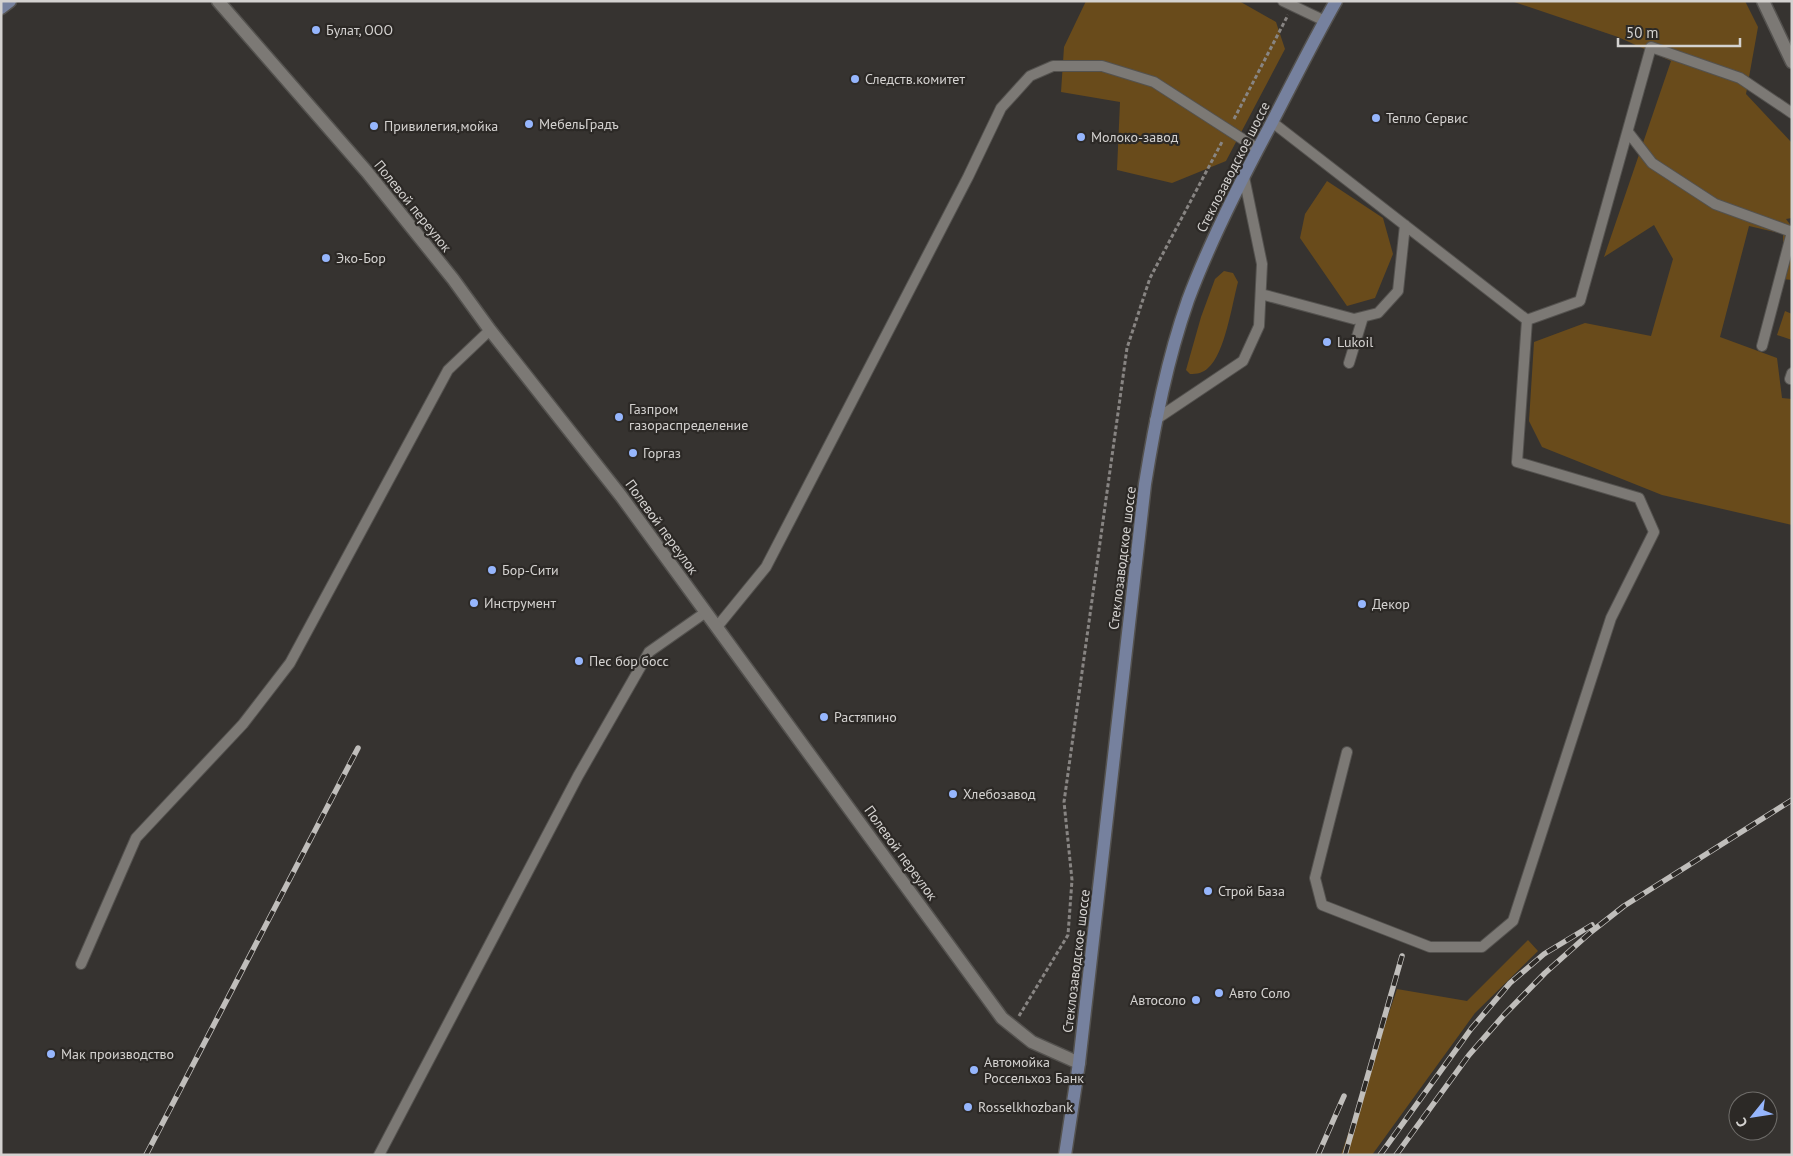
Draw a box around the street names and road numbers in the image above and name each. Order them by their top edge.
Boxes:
street label: Стеклозаводское шоссе [1192,99,1274,235]
street label: Полевой переулок [370,156,456,256]
street label: Полевой переулок [621,476,703,578]
street label: Стеклозаводское шоссе [1104,485,1140,631]
street label: Полевой переулок [860,802,942,904]
street label: Стеклозаводское шоссе [1058,888,1094,1034]

